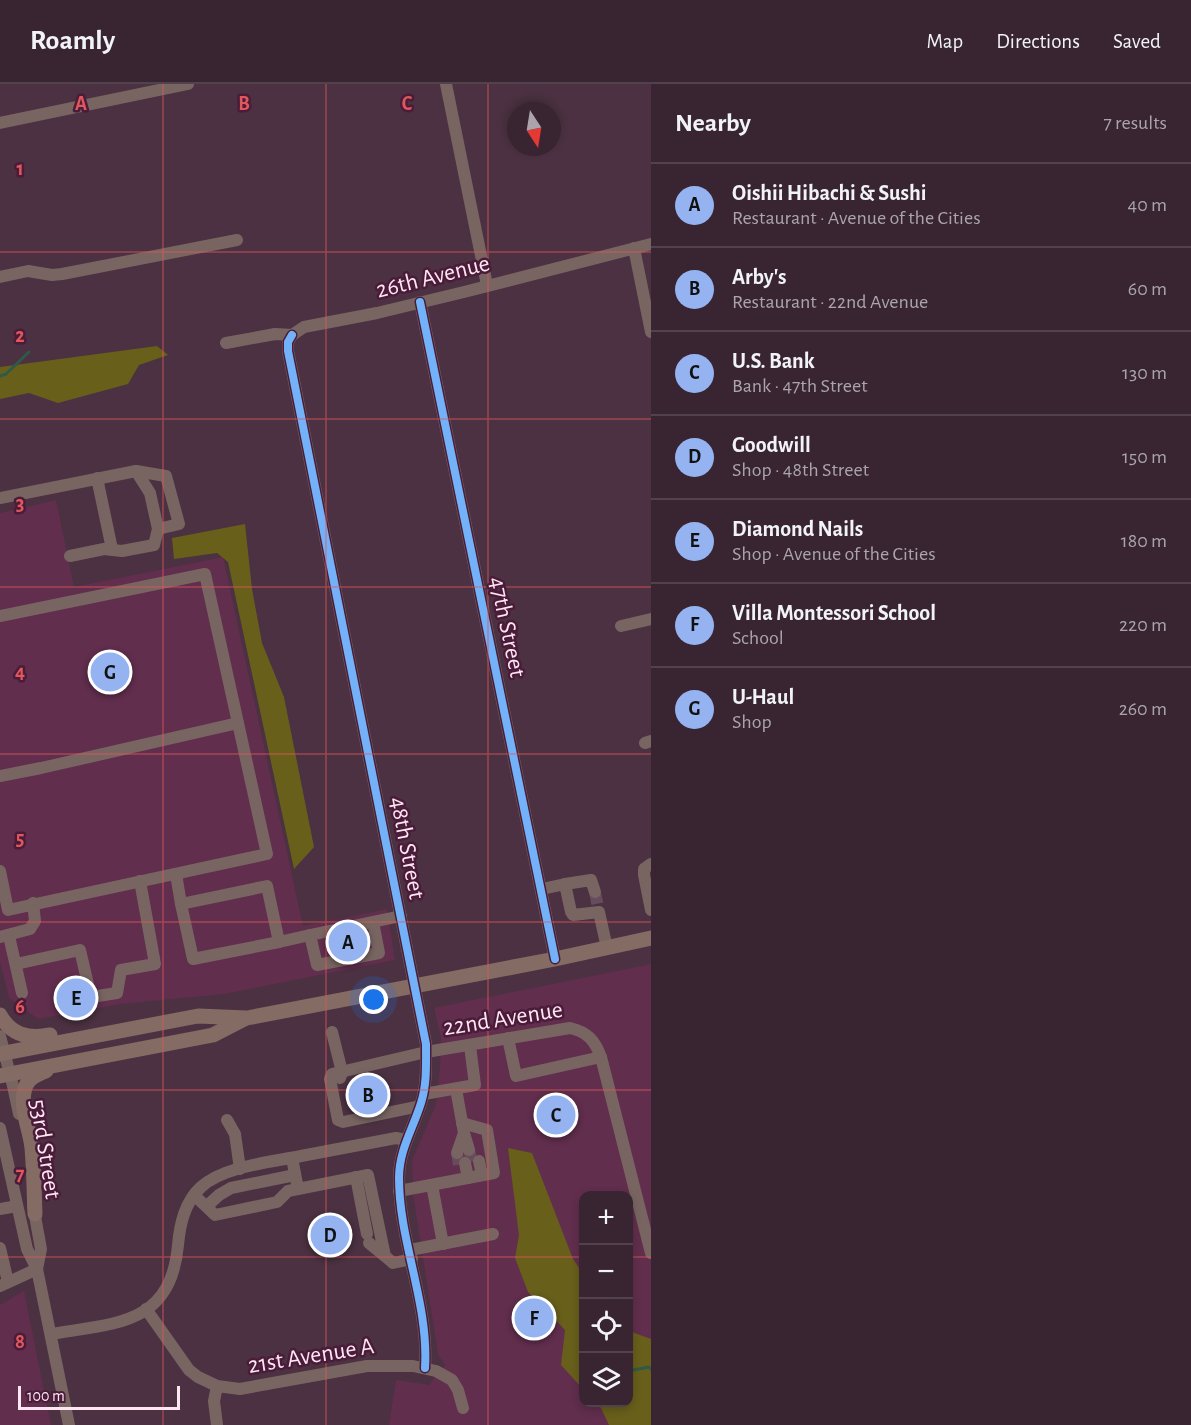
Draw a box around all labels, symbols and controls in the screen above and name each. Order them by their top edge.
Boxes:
text: Roamly [30,27,115,55]
text: Map [927,31,963,52]
text: Directions [996,31,1080,52]
text: Saved [1113,31,1161,52]
text: A [75,94,87,114]
text: B [238,94,250,114]
text: C [402,94,413,114]
north arrow [507,102,561,156]
text: Nearby [675,110,751,136]
text: 7 results [1103,113,1167,133]
text: 1 [16,159,24,179]
text: Oishii Hibachi & Sushi [732,182,927,204]
text: A [689,195,701,215]
text: 40 m [1128,195,1167,215]
text: Restaurant · Avenue of the Cities [732,208,981,228]
street label: 26th Avenue [374,251,492,303]
text: Arby's [732,266,786,288]
text: B [689,279,700,299]
text: 60 m [1128,279,1167,299]
text: Restaurant · 22nd Avenue [732,292,928,312]
text: 2 [15,326,25,346]
text: U.S. Bank [732,350,815,372]
text: C [689,363,700,383]
text: 130 m [1122,363,1167,383]
text: Bank · 47th Street [732,376,868,396]
text: Goodwill [732,434,811,456]
text: D [688,447,701,467]
text: 150 m [1122,447,1167,467]
text: Shop · 48th Street [732,460,869,480]
text: 3 [16,494,24,514]
text: Diamond Nails [732,518,863,540]
text: E [689,531,700,551]
text: 180 m [1121,531,1167,551]
text: Shop · Avenue of the Cities [732,544,936,564]
street label: 47th Street [485,575,529,680]
text: Villa Montessori School [732,602,936,624]
text: F [690,615,699,635]
text: 220 m [1119,615,1167,635]
text: School [732,628,784,648]
pin: G [90,650,130,694]
text: 4 [15,662,25,682]
text: U-Haul [732,686,794,708]
text: G [689,699,700,719]
text: 260 m [1119,699,1167,719]
text: Shop [732,712,772,732]
street label: 48th Street [385,795,429,901]
text: 5 [16,829,24,849]
pin: A [328,920,368,964]
pin: E [56,976,96,1020]
your location [359,985,388,1014]
text: 6 [15,997,25,1017]
street label: 22nd Avenue [442,998,564,1040]
pin: B [348,1072,388,1118]
pin: C [536,1092,576,1138]
street label: 53rd Street [25,1097,65,1201]
text: 7 [16,1164,25,1184]
map controls [579,1191,633,1407]
button: + [579,1191,633,1245]
pin: D [310,1212,350,1258]
button: − [579,1245,633,1299]
pin: F [514,1296,554,1340]
button: locate [579,1299,633,1353]
text: 8 [15,1332,25,1352]
street label: 21st Avenue A [246,1334,376,1378]
button: layers [579,1353,633,1407]
scale bar [18,1383,180,1410]
text: 100 m [27,1388,65,1404]

